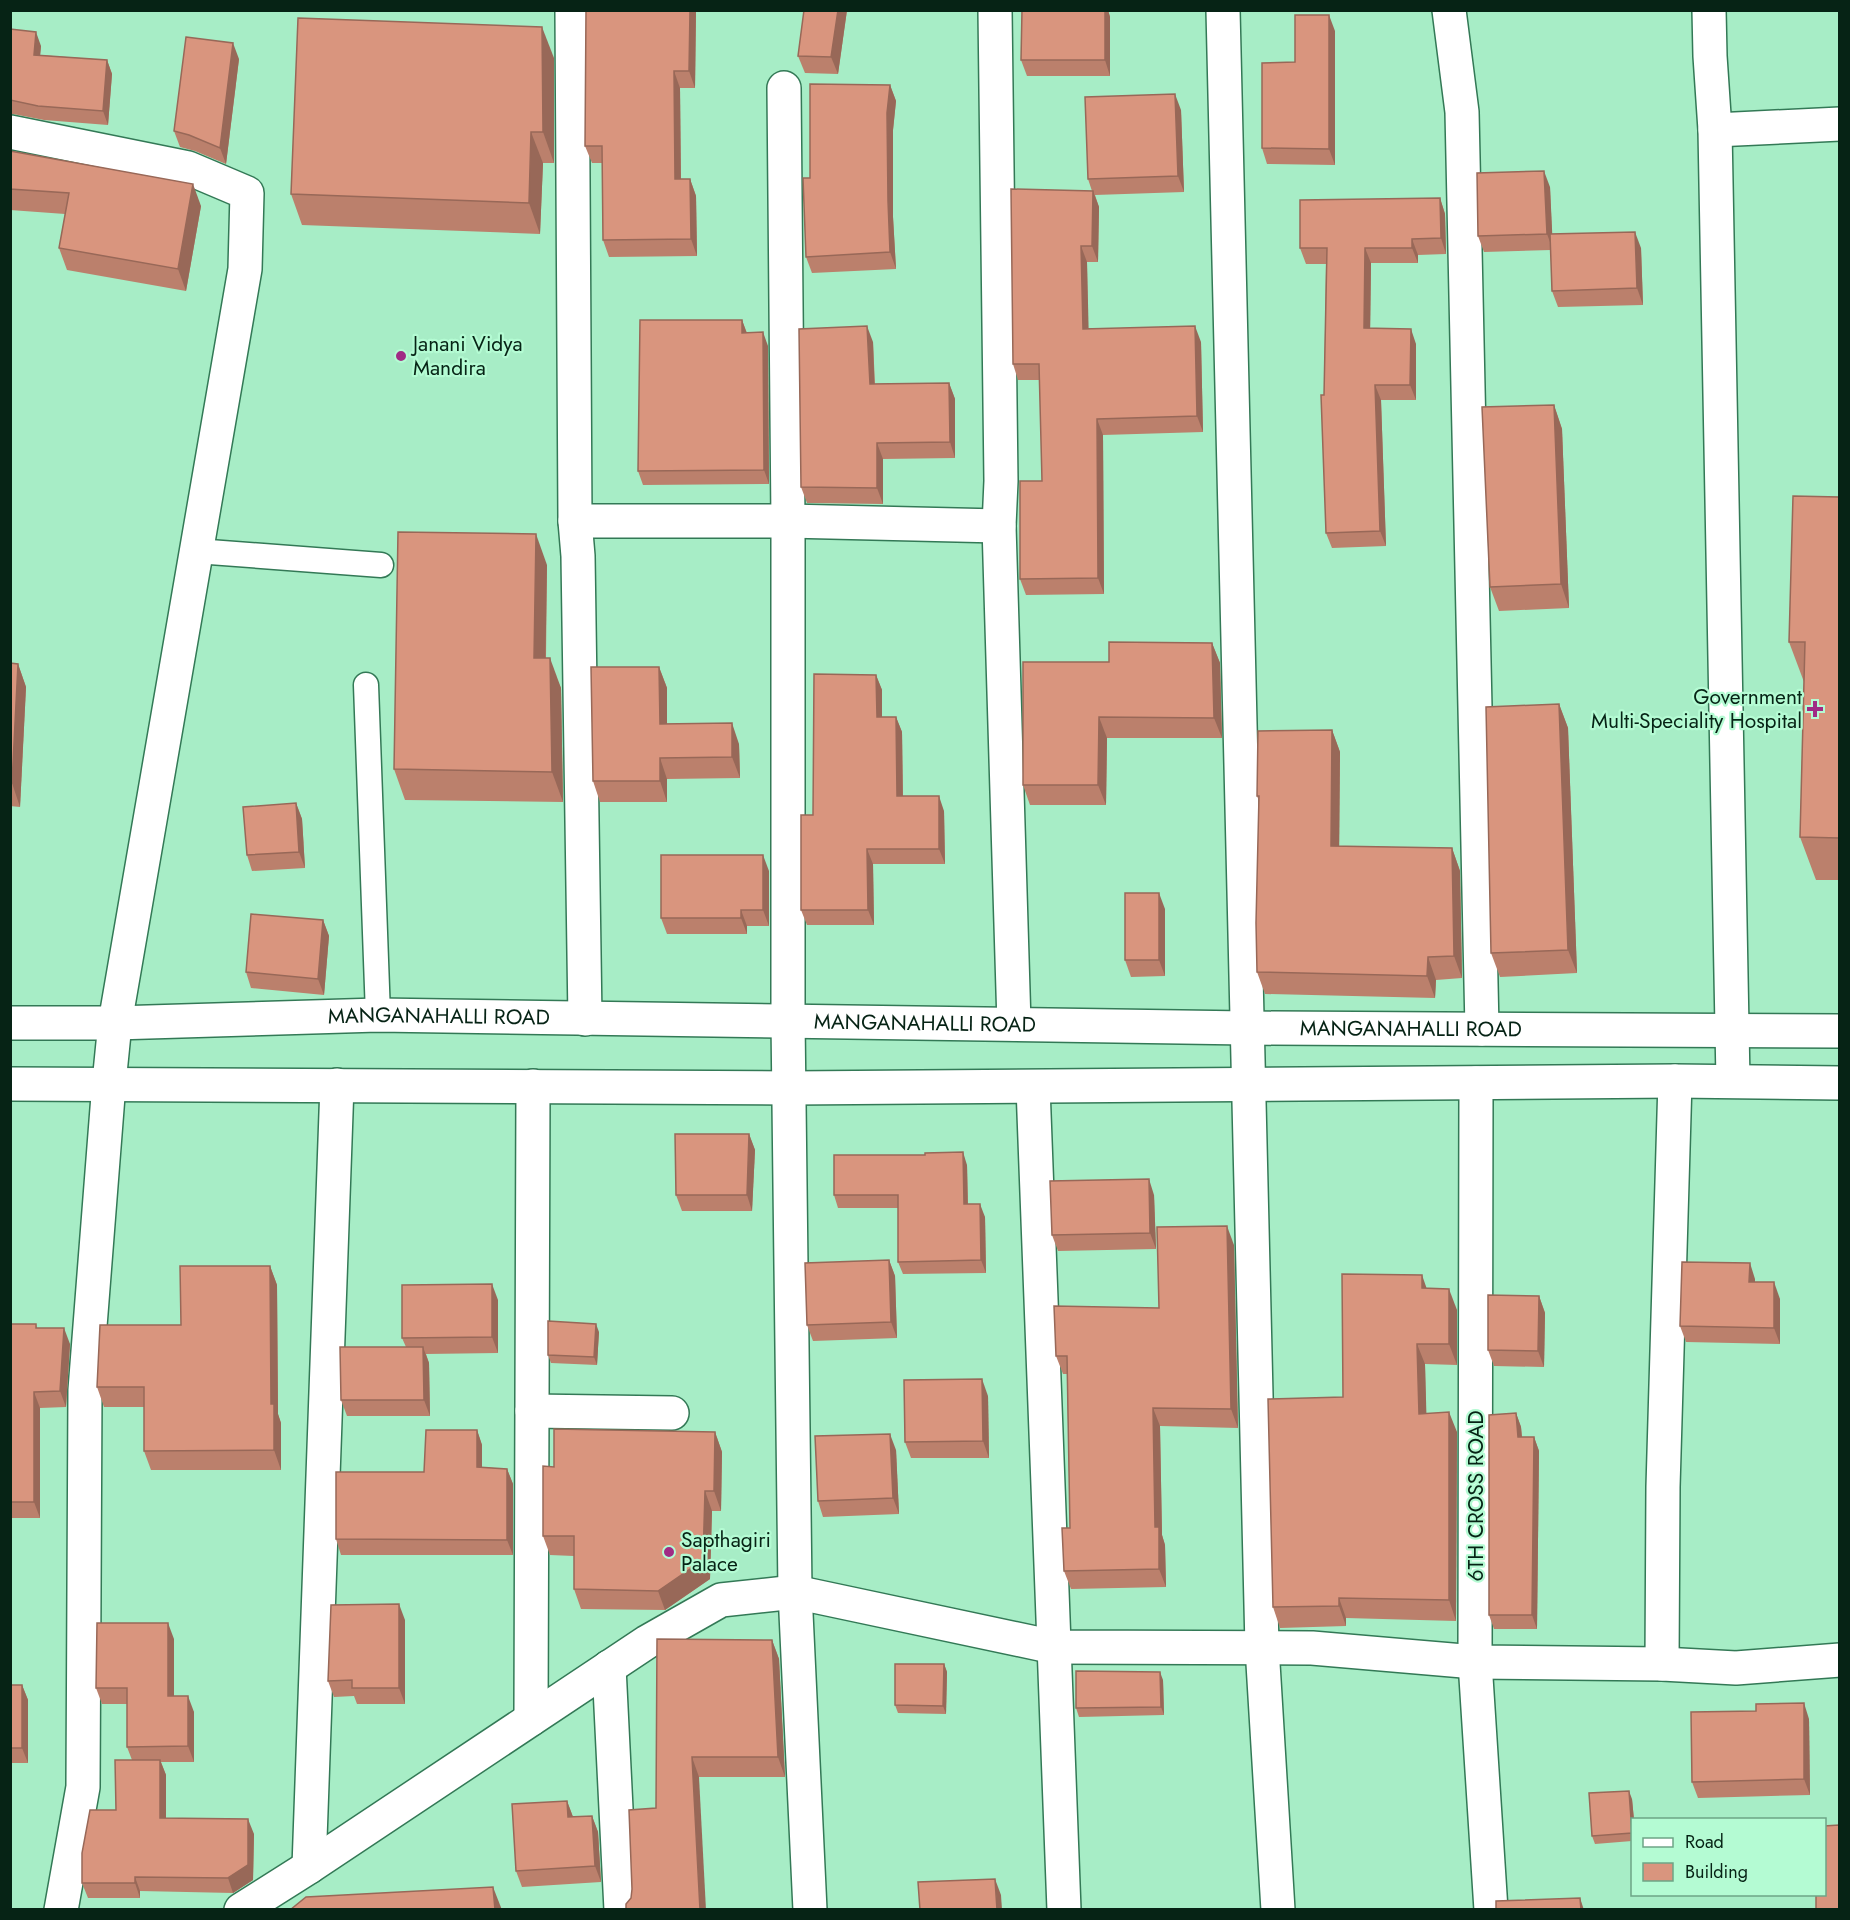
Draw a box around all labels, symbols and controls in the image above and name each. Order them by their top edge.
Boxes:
place label: Janani Vidya Mandira [410,329,523,383]
marker: Janani Vidya Mandira [394,349,408,363]
place label: Government Multi-Speciality Hospital [1591,682,1802,736]
marker: Government Multi-Speciality Hospital [1806,700,1824,718]
street label: MANGANAHALLI ROAD [327,1000,550,1033]
street label: MANGANAHALLI ROAD [814,1007,1036,1040]
street label: MANGANAHALLI ROAD [1300,1013,1522,1044]
street label: 6TH CROSS ROAD [1461,1410,1491,1582]
place label: Sapthagiri Palace [681,1525,771,1579]
marker: Sapthagiri Palace [662,1545,676,1559]
legend [1631,1818,1826,1896]
text: Road [1685,1829,1724,1855]
text: Building [1685,1859,1748,1885]

